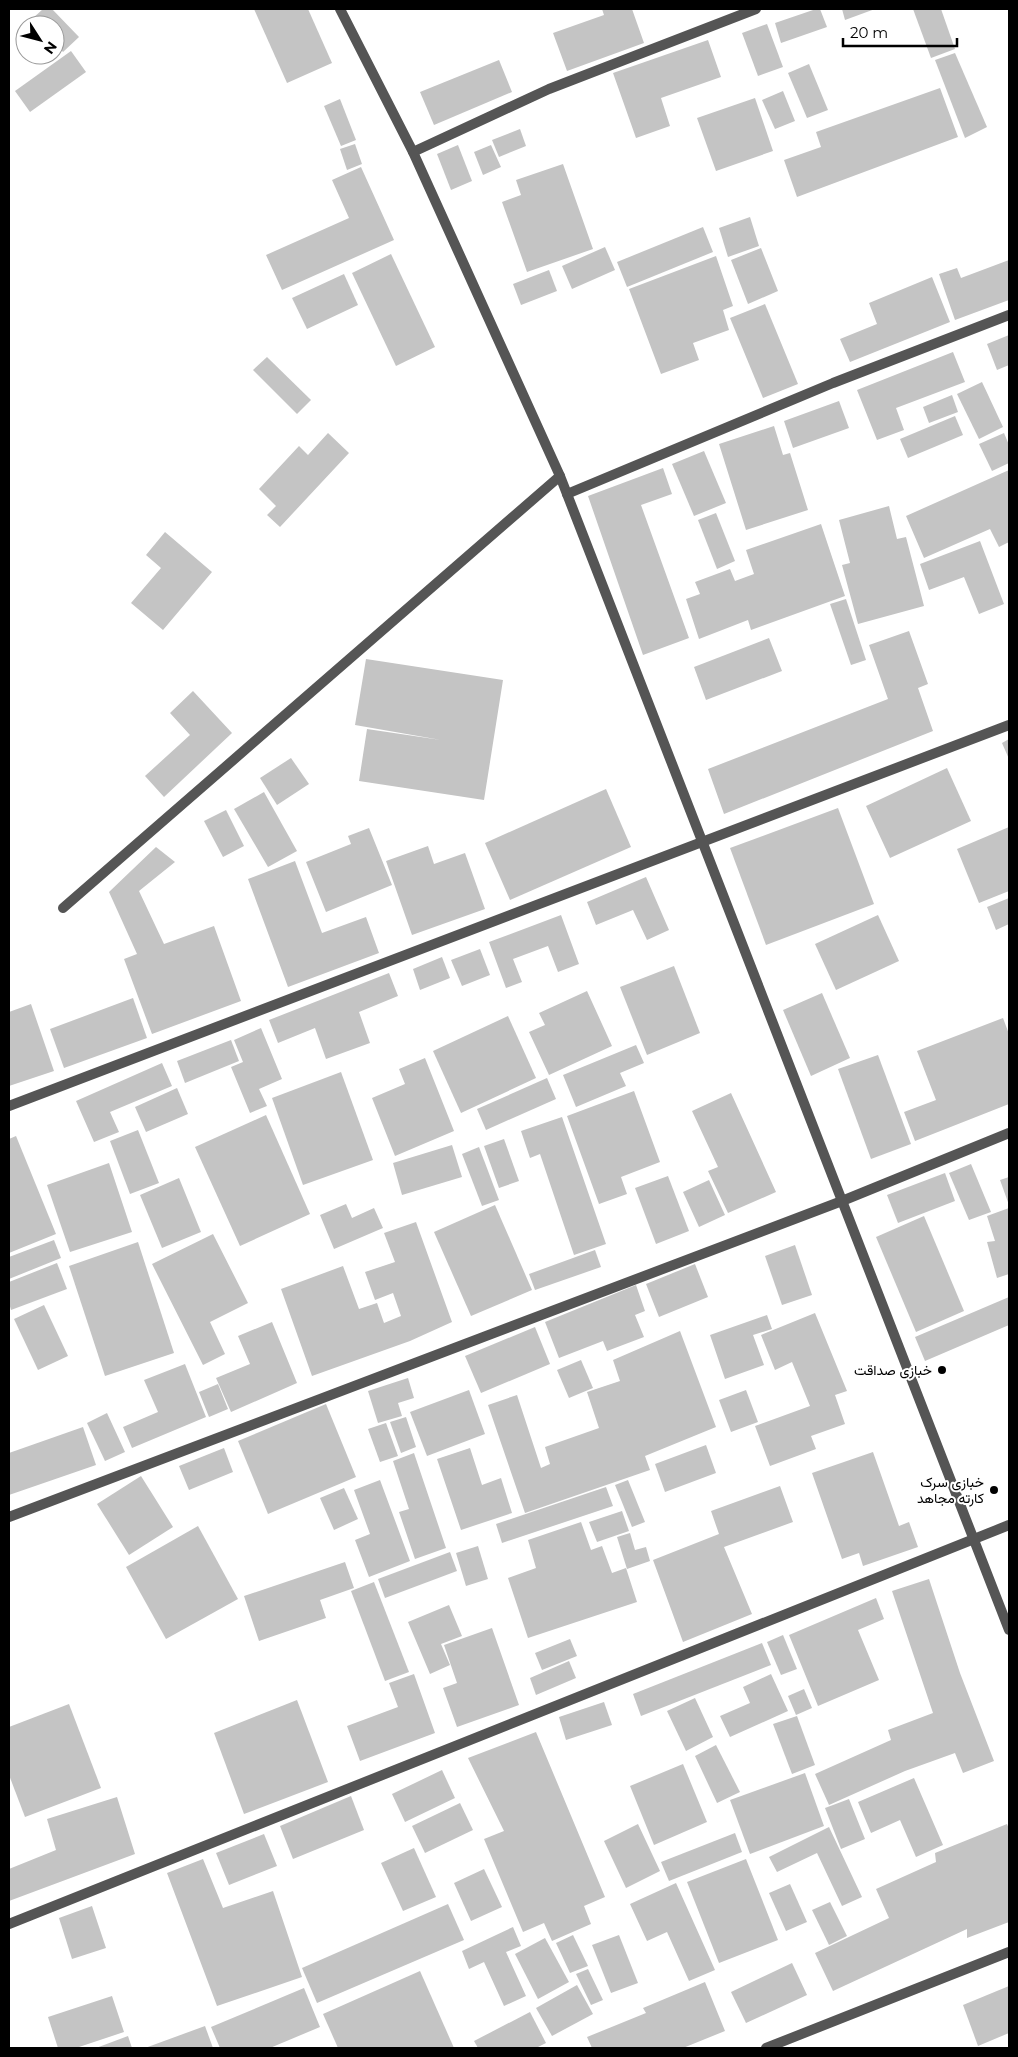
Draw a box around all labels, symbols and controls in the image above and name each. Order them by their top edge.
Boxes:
north arrow [15,15,65,65]
scale bar [843,15,957,47]
text: 20 m [850,23,888,42]
text: N [40,38,61,58]
place label: خبازی صداقت [854,1361,932,1379]
marker: خبازی صداقت [936,1364,948,1376]
place label: خبازی سرک کارته مجاهد [917,1473,984,1507]
marker: خبازی سرک کارته مجاهد [988,1484,1000,1496]

